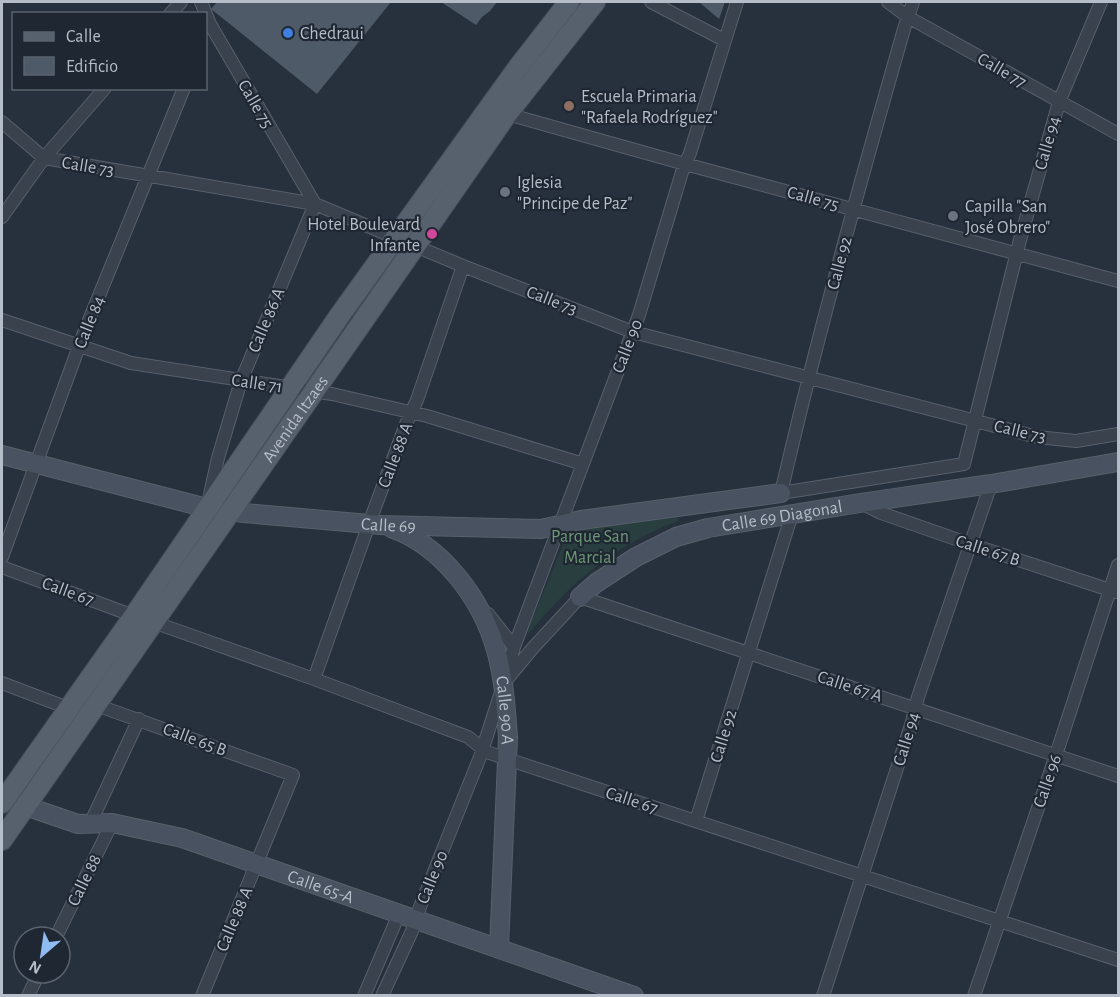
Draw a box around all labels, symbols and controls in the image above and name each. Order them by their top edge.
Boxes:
legend [12,12,207,90]
place label: Chedraui [300,25,364,43]
marker: Chedraui [281,26,295,40]
text: Calle [66,28,101,46]
street label: Calle 77 [974,50,1029,92]
text: Edificio [66,58,118,76]
street label: Calle 75 [234,77,276,132]
place label: Escuela Primaria "Rafaela Rodríguez" [581,88,718,127]
marker: Escuela Primaria "Rafaela Rodríguez" [562,99,576,113]
street label: Calle 94 [1032,114,1064,172]
street label: Calle 73 [60,154,115,180]
place label: Iglesia "Principe de Paz" [517,174,633,213]
street label: Calle 75 [785,183,841,215]
marker: Iglesia "Principe de Paz" [498,185,512,199]
place label: Capilla "San José Obrero" [965,198,1050,237]
marker: Capilla "San José Obrero" [946,209,960,223]
place label: Hotel Boulevard Infante [307,216,420,255]
marker: Hotel Boulevard Infante [425,227,439,241]
street label: Calle 92 [824,235,856,292]
street label: Calle 73 [524,283,579,319]
street label: Calle 86 A [245,285,289,355]
street label: Calle 84 [71,293,109,351]
street label: Calle 90 [610,317,646,376]
street label: Calle 71 [230,371,284,396]
street label: Avenida Itzaes [259,373,332,466]
street label: Calle 73 [992,417,1048,447]
street label: Calle 88 A [375,420,417,490]
street label: Calle 69 Diagonal [721,498,844,536]
street label: Calle 69 [360,515,416,536]
park label: Parque San Marcial [551,528,629,567]
street label: Calle 67 B [953,532,1022,570]
street label: Calle 67 [39,574,96,610]
street label: Calle 67 A [815,668,885,706]
street label: Calle 90 A [492,675,516,746]
street label: Calle 92 [707,708,741,765]
street label: Calle 94 [890,710,924,768]
street label: Calle 65 B [160,720,229,760]
street label: Calle 96 [1031,753,1065,810]
street label: Calle 67 [603,784,660,818]
street label: Calle 90 [414,848,452,907]
street label: Calle 88 [65,852,105,909]
street label: Calle 65-A [285,868,357,908]
street label: Calle 88 A [213,884,257,954]
north arrow [12,925,72,985]
text: N [26,958,44,977]

